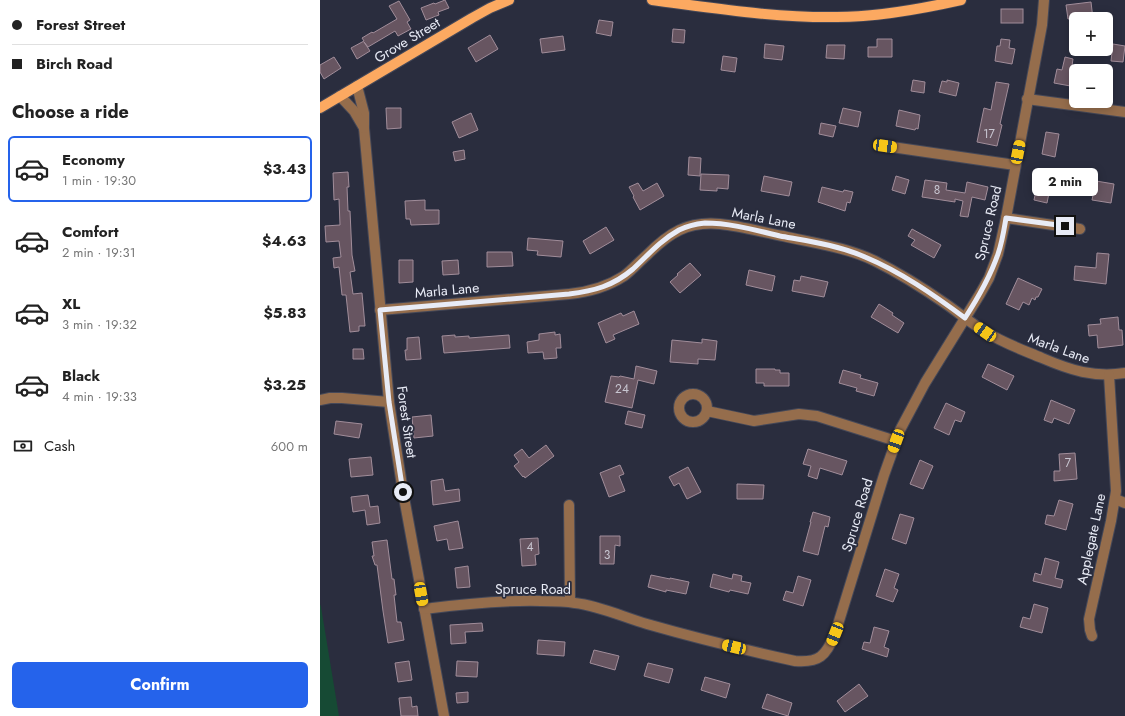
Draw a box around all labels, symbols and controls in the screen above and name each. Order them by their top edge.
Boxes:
street label: Grove Street [370,12,444,68]
map controls [1069,12,1113,108]
button: + [1069,12,1113,56]
text: Forest Street [36,14,125,36]
text: Birch Road [36,53,112,75]
button: − [1069,64,1113,108]
text: Choose a ride [12,99,129,125]
house number: 17 [983,125,996,143]
car [872,138,898,154]
car [1010,139,1026,165]
text: Economy [62,149,125,171]
icon: car [14,151,50,187]
text: $3.43 [263,158,306,180]
callout: 2 min [1032,168,1098,196]
text: 1 min · 19:30 [62,171,136,190]
text: 2 min [1048,172,1082,191]
house number: 8 [934,181,940,199]
street label: Spruce Road [970,184,1006,262]
street label: Marla Lane [730,202,798,234]
route end [1056,217,1074,235]
text: Comfort [62,221,119,243]
icon: car [14,223,50,259]
text: $4.63 [262,230,306,252]
text: 2 min · 19:31 [62,243,136,262]
street label: Marla Lane [414,277,480,303]
text: XL [62,293,80,315]
icon: car [14,295,50,331]
text: $5.83 [263,302,306,324]
text: 3 min · 19:32 [62,315,137,334]
car [972,320,998,344]
street label: Marla Lane [1025,328,1093,368]
text: Black [62,365,100,387]
icon: car [14,367,50,403]
text: $3.25 [263,374,306,396]
house number: 24 [615,380,629,398]
street label: Forest Street [392,385,422,460]
text: 4 min · 19:33 [62,387,137,406]
car [886,428,906,454]
icon: cash [12,435,34,457]
text: Cash [44,435,75,457]
text: 600 m [271,437,308,456]
house number: 7 [1065,454,1072,472]
street label: Spruce Road [836,476,878,554]
route start [394,483,412,501]
street label: Applegate Lane [1072,492,1110,586]
house number: 4 [527,538,534,556]
house number: 3 [604,546,611,564]
street label: Spruce Road [495,579,571,599]
car [413,581,429,607]
car [825,621,845,647]
car [721,638,747,656]
button: Confirm [12,662,308,708]

